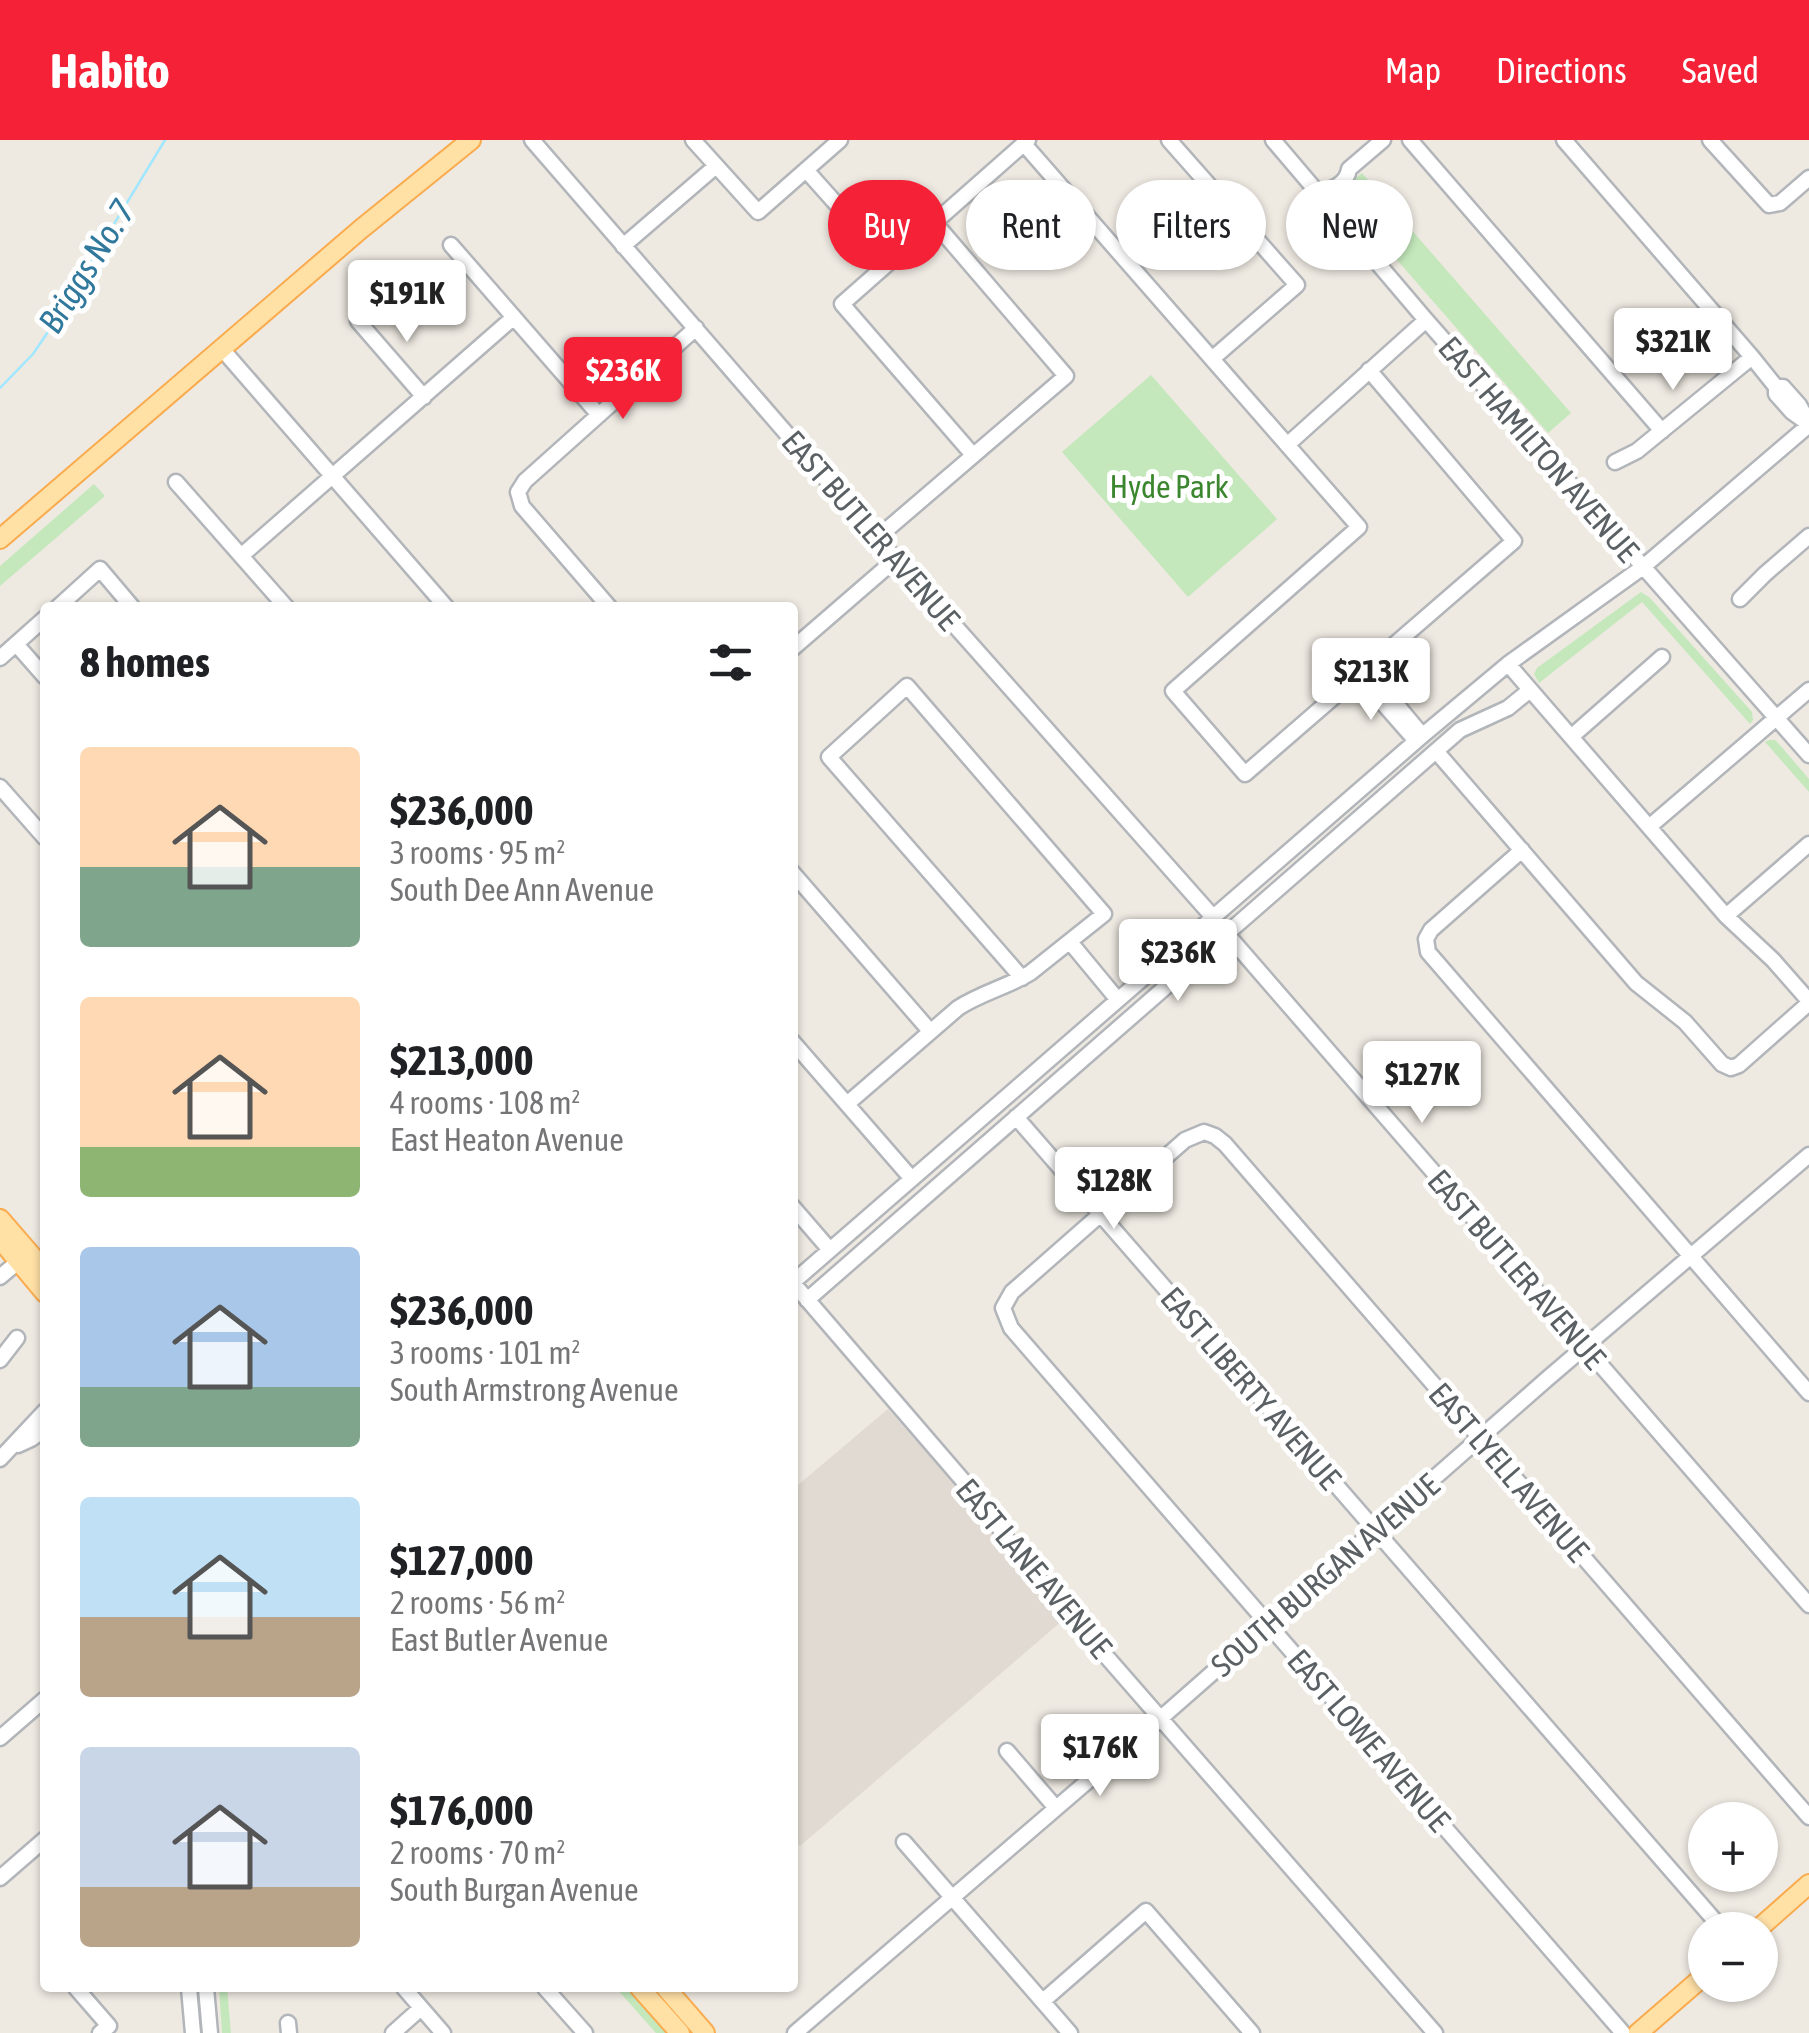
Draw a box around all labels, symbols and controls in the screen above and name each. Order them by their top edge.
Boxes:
text: Habito [50,43,170,98]
text: Map [1385,50,1441,90]
text: Directions [1496,50,1627,90]
text: Saved [1682,50,1759,90]
chip: Buy [828,180,946,270]
chip: Rent [966,180,1096,270]
chip: Filters [1116,180,1266,270]
chip: New [1286,180,1413,270]
water label: Briggs No. 7 [30,192,143,340]
pin: $191K [337,260,477,345]
text: $191K [370,274,444,311]
pin: $321K [1603,308,1743,393]
text: $321K [1636,322,1710,359]
street label: EAST HAMILTON AVENUE [1431,329,1647,569]
pin: $236K [553,337,693,422]
text: $236K [586,351,660,388]
street label: EAST BUTLER AVENUE [775,423,968,637]
park label: Hyde Park [1110,468,1228,505]
icon: filters [703,635,758,690]
text: 8 homes [80,638,210,686]
pin: $213K [1301,638,1441,723]
text: $213K [1334,652,1408,689]
text: $236,000 [390,786,534,834]
icon: home [160,787,280,907]
text: 3 rooms · 95 m² [390,834,565,871]
text: South Dee Ann Avenue [390,871,654,908]
pin: $236K [1108,919,1248,1004]
text: $236K [1141,933,1215,970]
text: $213,000 [390,1036,534,1084]
icon: home [160,1037,280,1157]
pin: $127K [1352,1041,1492,1126]
text: $127K [1385,1055,1459,1092]
text: 4 rooms · 108 m² [390,1084,580,1121]
text: East Heaton Avenue [390,1121,624,1158]
pin: $128K [1044,1147,1184,1232]
text: $128K [1077,1161,1151,1198]
street label: EAST BUTLER AVENUE [1421,1162,1614,1376]
street label: EAST LIBERTY AVENUE [1153,1280,1349,1497]
text: $236,000 [390,1286,534,1334]
icon: home [160,1287,280,1407]
text: 3 rooms · 101 m² [390,1334,580,1371]
text: South Armstrong Avenue [390,1371,678,1408]
street label: EAST LYELL AVENUE [1422,1375,1597,1569]
street label: SOUTH BURGAN AVENUE [1204,1466,1447,1684]
street label: EAST LANE AVENUE [949,1471,1120,1665]
text: $127,000 [390,1536,534,1584]
icon: home [160,1537,280,1657]
text: 2 rooms · 56 m² [390,1584,565,1621]
text: East Butler Avenue [390,1621,608,1658]
street label: EAST LOWE AVENUE [1280,1642,1458,1839]
pin: $176K [1030,1714,1170,1799]
text: $176K [1063,1728,1137,1765]
text: $176,000 [390,1786,534,1834]
icon: home [160,1787,280,1907]
map controls [1688,1802,1778,2002]
button: + [1688,1802,1778,1892]
text: 2 rooms · 70 m² [390,1834,565,1871]
text: South Burgan Avenue [390,1871,639,1908]
button: − [1688,1912,1778,2002]

